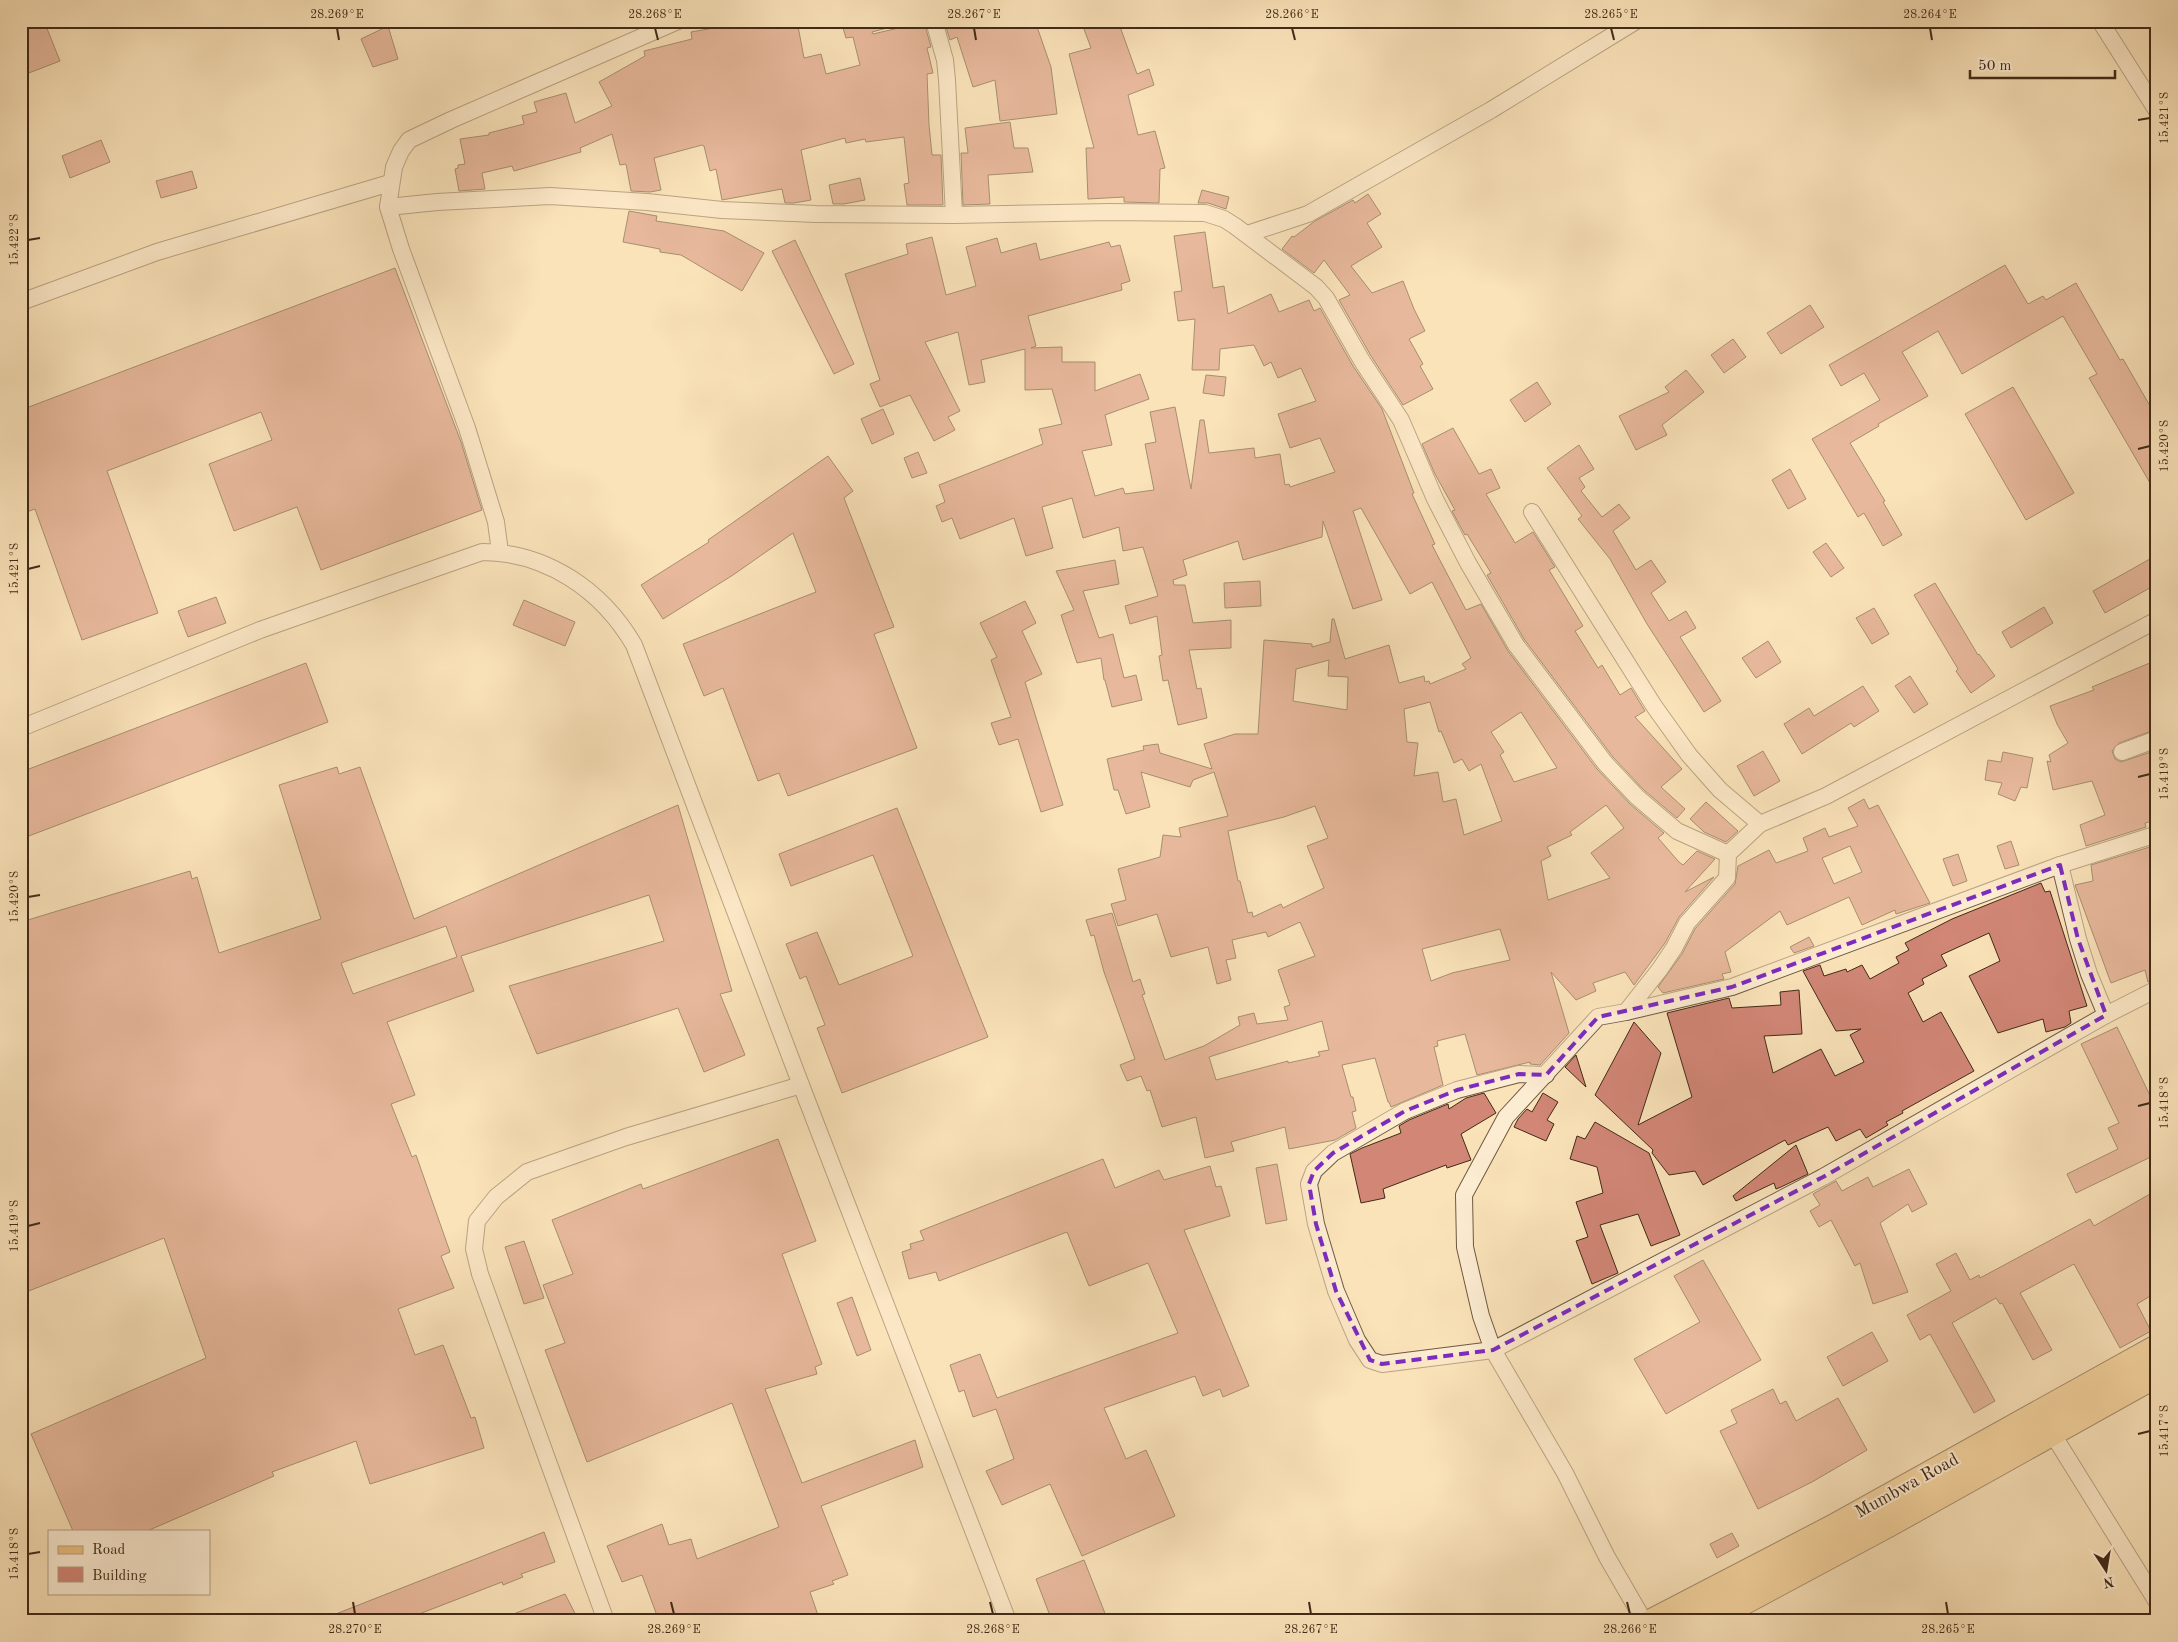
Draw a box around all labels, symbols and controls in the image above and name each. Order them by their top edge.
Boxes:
text: 28.265°E [1584,8,1638,21]
text: 28.269°E [310,9,364,21]
text: 28.268°E [628,9,682,21]
text: 28.267°E [947,9,1001,21]
text: 28.266°E [1265,9,1319,21]
text: 28.264°E [1903,9,1957,21]
scale bar [1970,48,2116,80]
text: 50 m [1978,59,2012,74]
text: 15.421°S [2158,92,2171,144]
text: 15.422°S [8,214,21,266]
text: 15.420°S [2158,420,2171,472]
text: 15.421°S [8,543,21,595]
text: 15.419°S [2158,748,2171,800]
text: 15.420°S [8,871,21,923]
text: 15.418°S [2158,1077,2171,1129]
text: 15.419°S [8,1200,21,1252]
text: 15.417°S [2158,1405,2171,1457]
street label: Mumbwa Road [1852,1450,1962,1522]
text: 15.418°S [8,1528,21,1580]
legend [48,1530,210,1594]
text: Road [92,1543,126,1558]
north arrow [2080,1544,2130,1594]
text: Building [92,1569,147,1584]
text: N [2102,1574,2115,1590]
text: 28.265°E [1921,1623,1975,1636]
text: 28.270°E [328,1624,382,1636]
text: 28.269°E [647,1624,701,1636]
text: 28.268°E [966,1624,1020,1636]
text: 28.267°E [1284,1624,1338,1636]
text: 28.266°E [1603,1624,1657,1636]

